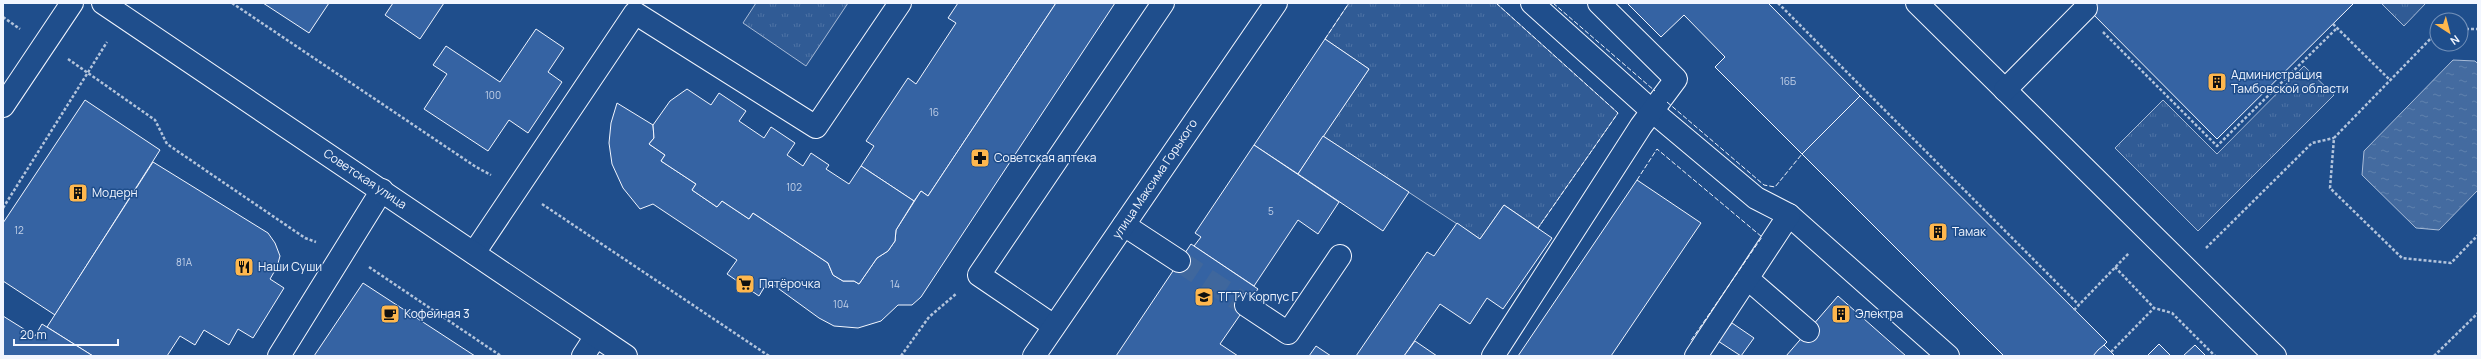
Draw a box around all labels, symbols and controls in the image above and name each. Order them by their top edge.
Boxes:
north arrow [2429,12,2469,52]
text: N [2447,32,2463,49]
place label: Администрация Тамбовской области [2231,66,2349,97]
building icon: Администрация Тамбовской области [2206,71,2228,93]
house number: 16Б [1780,74,1796,88]
house number: 100 [485,88,501,102]
house number: 16 [929,105,939,119]
street label: улица Максима Горького [1108,115,1201,242]
street label: Советская улица [320,144,410,213]
pharmacy icon: Советская аптека [969,147,991,169]
place label: Советская аптека [994,149,1097,166]
house number: 102 [786,180,802,194]
building icon: Модерн [67,182,89,204]
place label: Модерн [92,184,138,201]
house number: 5 [1268,204,1274,218]
building icon: Тамак [1927,221,1949,243]
house number: 12 [14,223,24,237]
place label: Тамак [1952,223,1987,240]
house number: 81А [176,255,193,269]
restaurant icon: Наши Суши [233,256,255,278]
place label: Наши Суши [258,258,322,275]
supermarket icon: Пятёрочка [734,273,756,295]
place label: Пятёрочка [759,275,820,292]
house number: 14 [890,277,900,291]
school or university icon: ТГТУ Корпус Г [1193,286,1215,308]
place label: ТГТУ Корпус Г [1218,288,1299,305]
house number: 104 [833,297,849,311]
cafe icon: Кофейная 3 [379,303,401,325]
building icon: Электра [1830,303,1852,325]
place label: Кофейная 3 [404,305,470,322]
place label: Электра [1855,305,1903,322]
scale bar [14,321,118,347]
text: 20 m [20,326,47,343]

